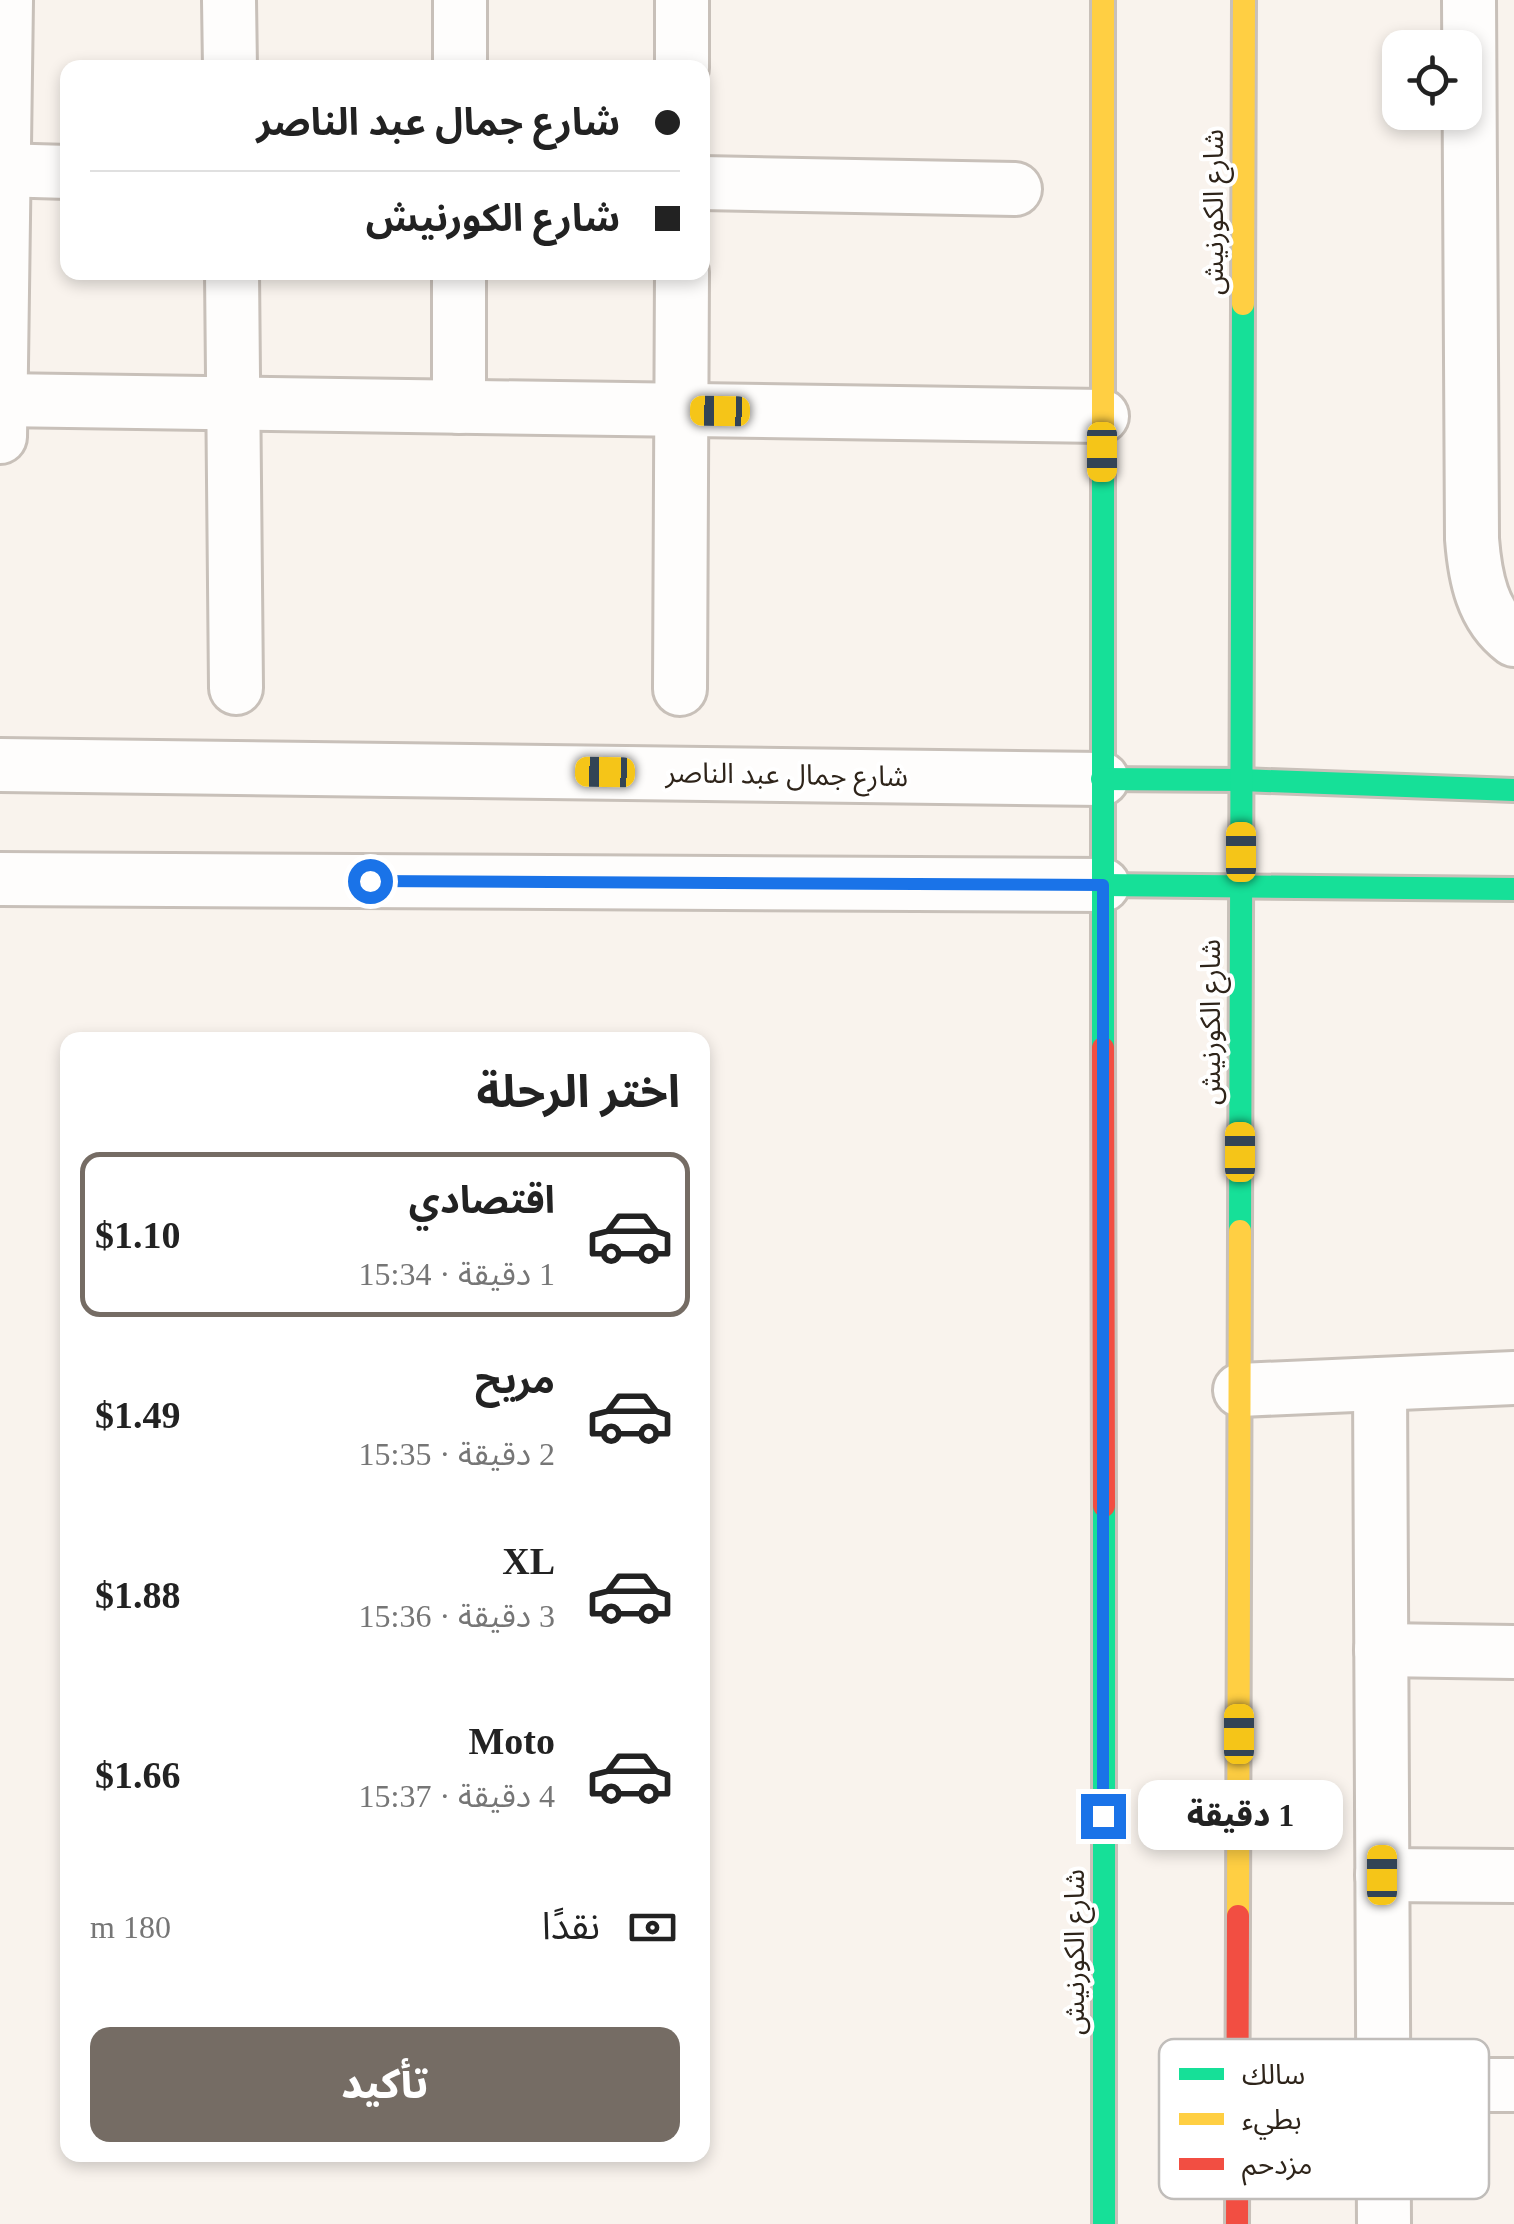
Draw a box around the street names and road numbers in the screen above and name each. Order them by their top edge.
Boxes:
street label: شارع الكورنيش [1198,129,1234,295]
street label: شارع جمال عبد الناصر [664,757,909,797]
street label: شارع الكورنيش [1195,939,1231,1105]
street label: شارع الكورنيش [1059,1869,1095,2035]

